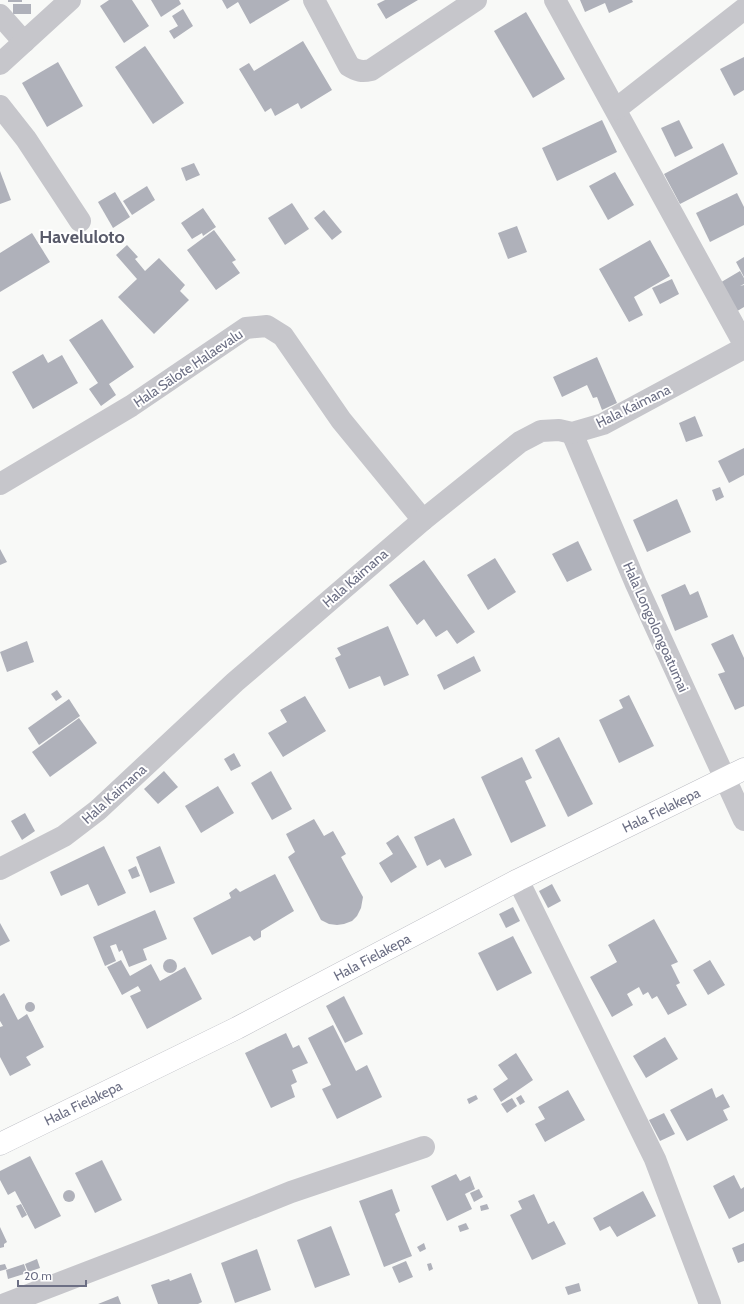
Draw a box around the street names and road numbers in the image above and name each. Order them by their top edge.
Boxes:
street label: Hala Sālote Halaevalu [130,325,246,411]
street label: Hala Kaimana [593,380,674,432]
street label: Hala Kaimana [319,545,392,611]
street label: Hala Longolongoatumai [619,559,693,695]
street label: Hala Kaimana [78,760,150,828]
street label: Hala Fielakepa [619,783,703,837]
street label: Hala Fielakepa [330,929,414,985]
street label: Hala Fielakepa [41,1076,125,1130]

